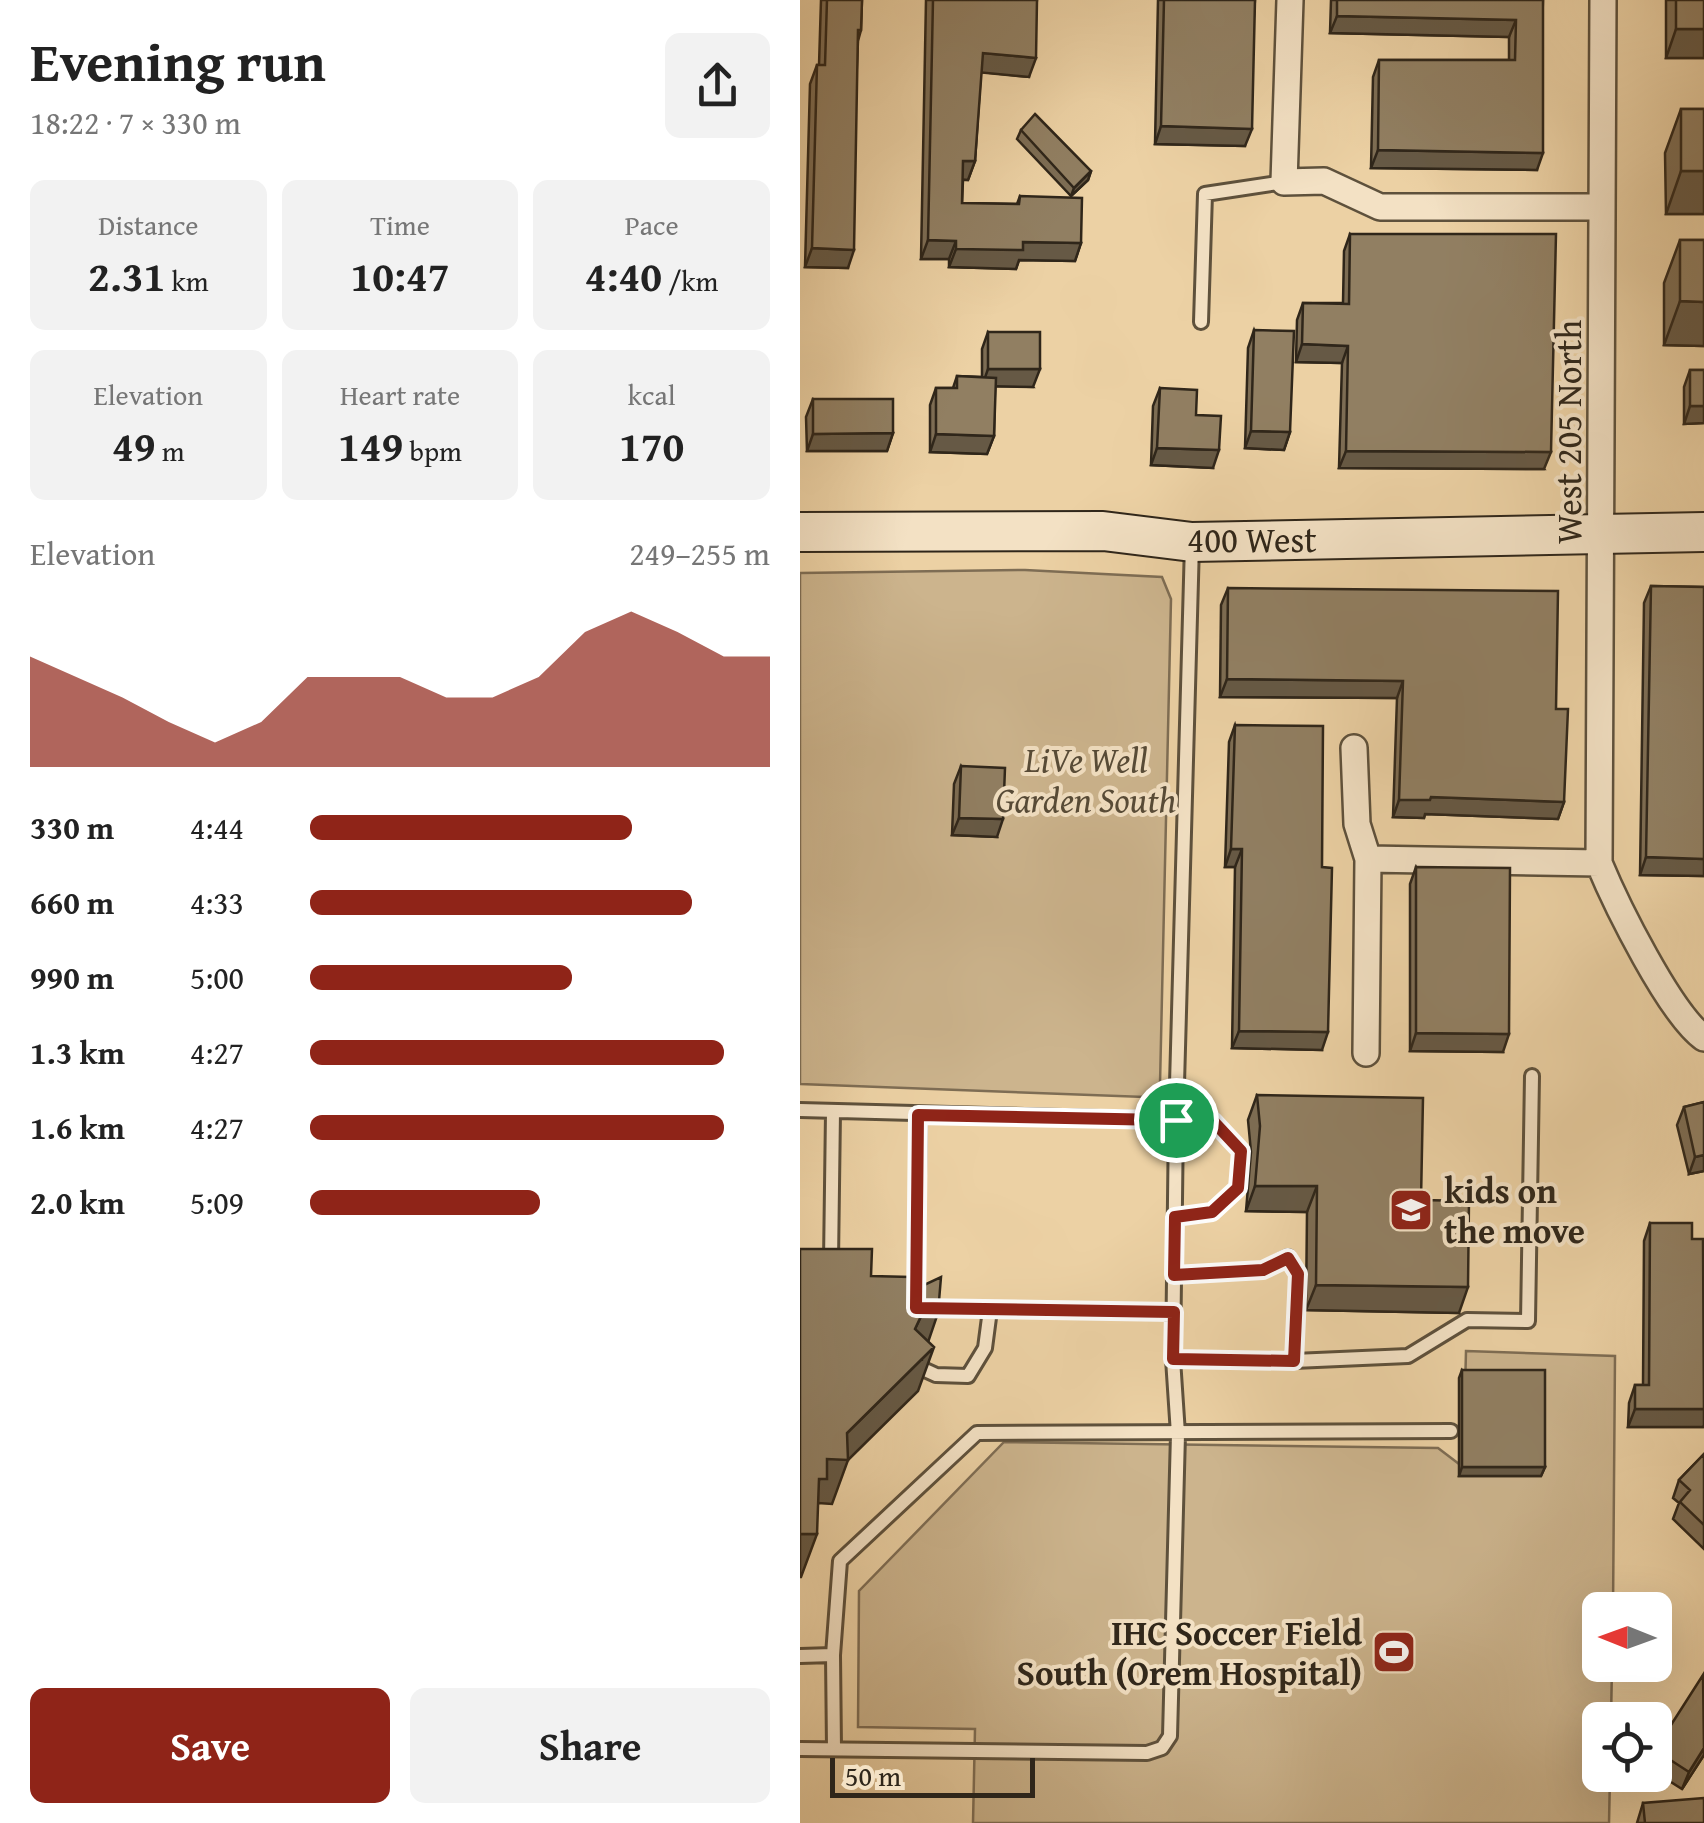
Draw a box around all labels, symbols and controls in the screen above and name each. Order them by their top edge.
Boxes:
text: Evening run [30,21,326,101]
button: share [665,33,770,138]
text: 18:22 · 7 × 330 m [30,99,241,146]
text: Distance [98,204,199,245]
text: Time [370,204,430,245]
text: Pace [625,204,679,245]
text: 2.31 [88,245,165,306]
text: 10:47 [351,245,449,306]
text: 4:40 [585,245,662,306]
text: km [165,260,209,301]
text: /km [662,260,718,301]
street label: West 205 North [1543,320,1594,544]
text: Elevation [94,374,203,415]
text: Heart rate [340,374,460,415]
text: kcal [628,374,676,415]
text: 49 [112,415,156,476]
text: 149 [338,415,403,476]
text: 170 [619,415,684,476]
text: m [156,430,185,471]
text: bpm [403,430,462,471]
street label: 400 West [1187,514,1317,565]
text: Elevation [30,530,155,577]
text: 249–255 m [629,530,770,577]
park label: LiVe Well Garden South [996,734,1176,825]
text: 330 m [30,804,114,851]
text: 4:44 [190,804,244,851]
text: 660 m [30,879,114,926]
text: 4:33 [190,879,244,926]
text: 990 m [30,954,114,1001]
text: 5:00 [190,954,244,1001]
text: 1.3 km [30,1029,125,1076]
text: 4:27 [190,1029,244,1076]
pin [1134,1078,1219,1163]
icon: arrive [1149,1093,1204,1148]
text: 1.6 km [30,1104,125,1151]
text: 4:27 [190,1104,244,1151]
place label: kids on the move [1444,1165,1585,1256]
text: 2.0 km [30,1179,125,1226]
text: 5:09 [190,1179,244,1226]
school or university icon: kids on the move [1388,1187,1434,1233]
north arrow [1582,1592,1672,1682]
map controls [1582,1592,1672,1792]
place label: IHC Soccer Field South (Orem Hospital) [1017,1607,1363,1698]
sports icon: IHC Soccer Field South (Orem Hospital) [1371,1629,1417,1675]
button: Save [30,1688,390,1803]
button: Share [410,1688,770,1803]
button: locate [1582,1702,1672,1792]
scale bar [830,1753,1035,1798]
text: 50 m [845,1755,901,1796]

